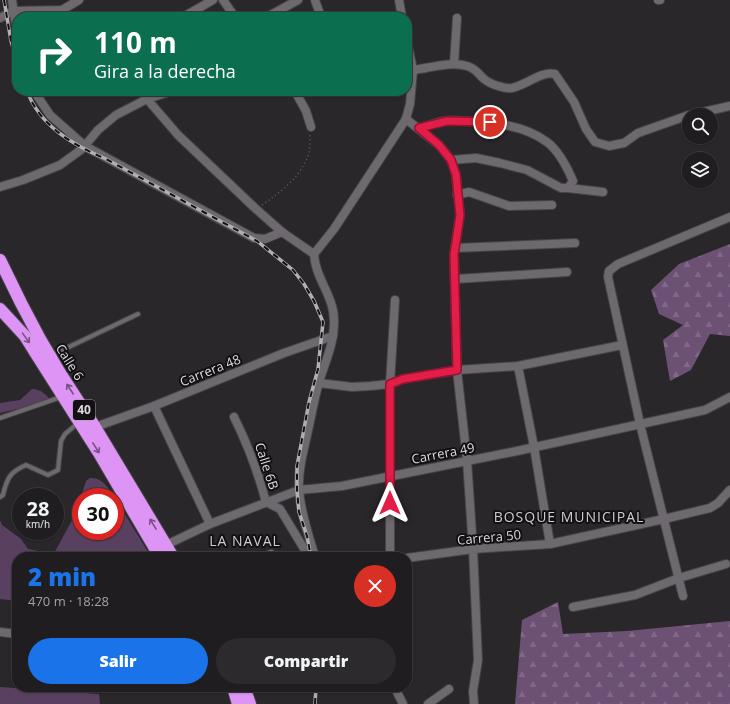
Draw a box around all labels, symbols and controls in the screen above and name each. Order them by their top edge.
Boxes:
text: 110 m [94,23,177,61]
icon: right [28,28,80,80]
text: Gira a la derecha [94,59,236,83]
pin [473,105,507,139]
map controls [682,108,718,188]
button: search [682,108,718,144]
icon: arrive [479,111,501,133]
button: layers [682,152,718,188]
one-way arrow [21,332,30,343]
street label: Calle 6 [52,340,88,384]
street label: Carrera 48 [177,350,243,390]
one-way arrow [66,383,74,395]
road number: 40 [73,400,95,420]
street label: Carrera 49 [410,438,476,468]
street label: Calle 6B [251,440,283,492]
one-way arrow [92,442,100,454]
position arrow [369,482,411,524]
speed limit sign: 30 [72,488,124,540]
text: 28 [27,495,49,522]
district label: BOSQUE MUNICIPAL [494,507,644,526]
text: km/h [26,517,50,531]
one-way arrow [149,519,157,530]
street label: Carrera 50 [456,525,522,549]
district label: LA NAVAL [209,531,281,550]
text: 2 min [28,560,96,593]
button: close [354,565,396,607]
text: 470 m · 18:28 [28,592,109,610]
button: Salir [28,638,208,684]
button: Compartir [216,638,396,684]

